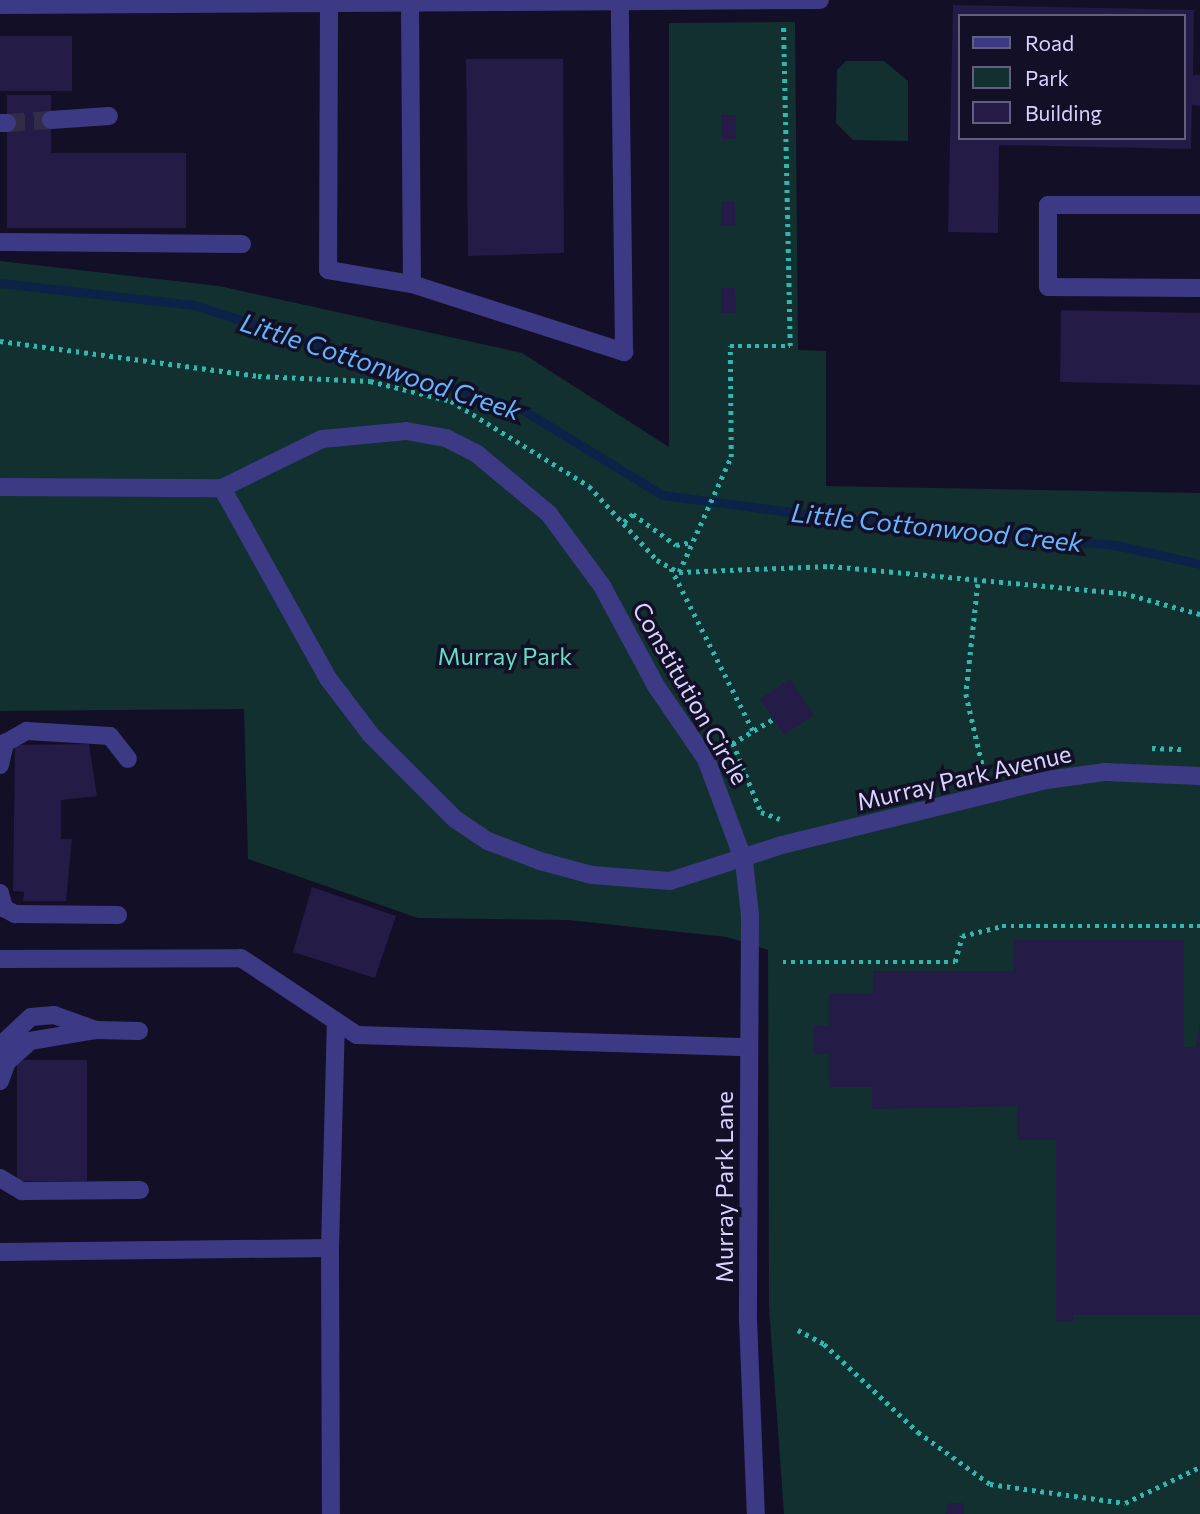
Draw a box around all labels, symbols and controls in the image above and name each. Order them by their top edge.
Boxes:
legend [958,14,1186,140]
text: Road [1025,30,1074,55]
text: Park [1025,65,1069,90]
text: Building [1025,100,1102,125]
water label: Little Cottonwood Creek [237,306,525,426]
water label: Little Cottonwood Creek [790,496,1084,558]
street label: Constitution Circle [627,597,755,789]
park label: Murray Park [438,642,572,670]
street label: Murray Park Avenue [854,738,1074,816]
street label: Murray Park Lane [710,1091,738,1283]

